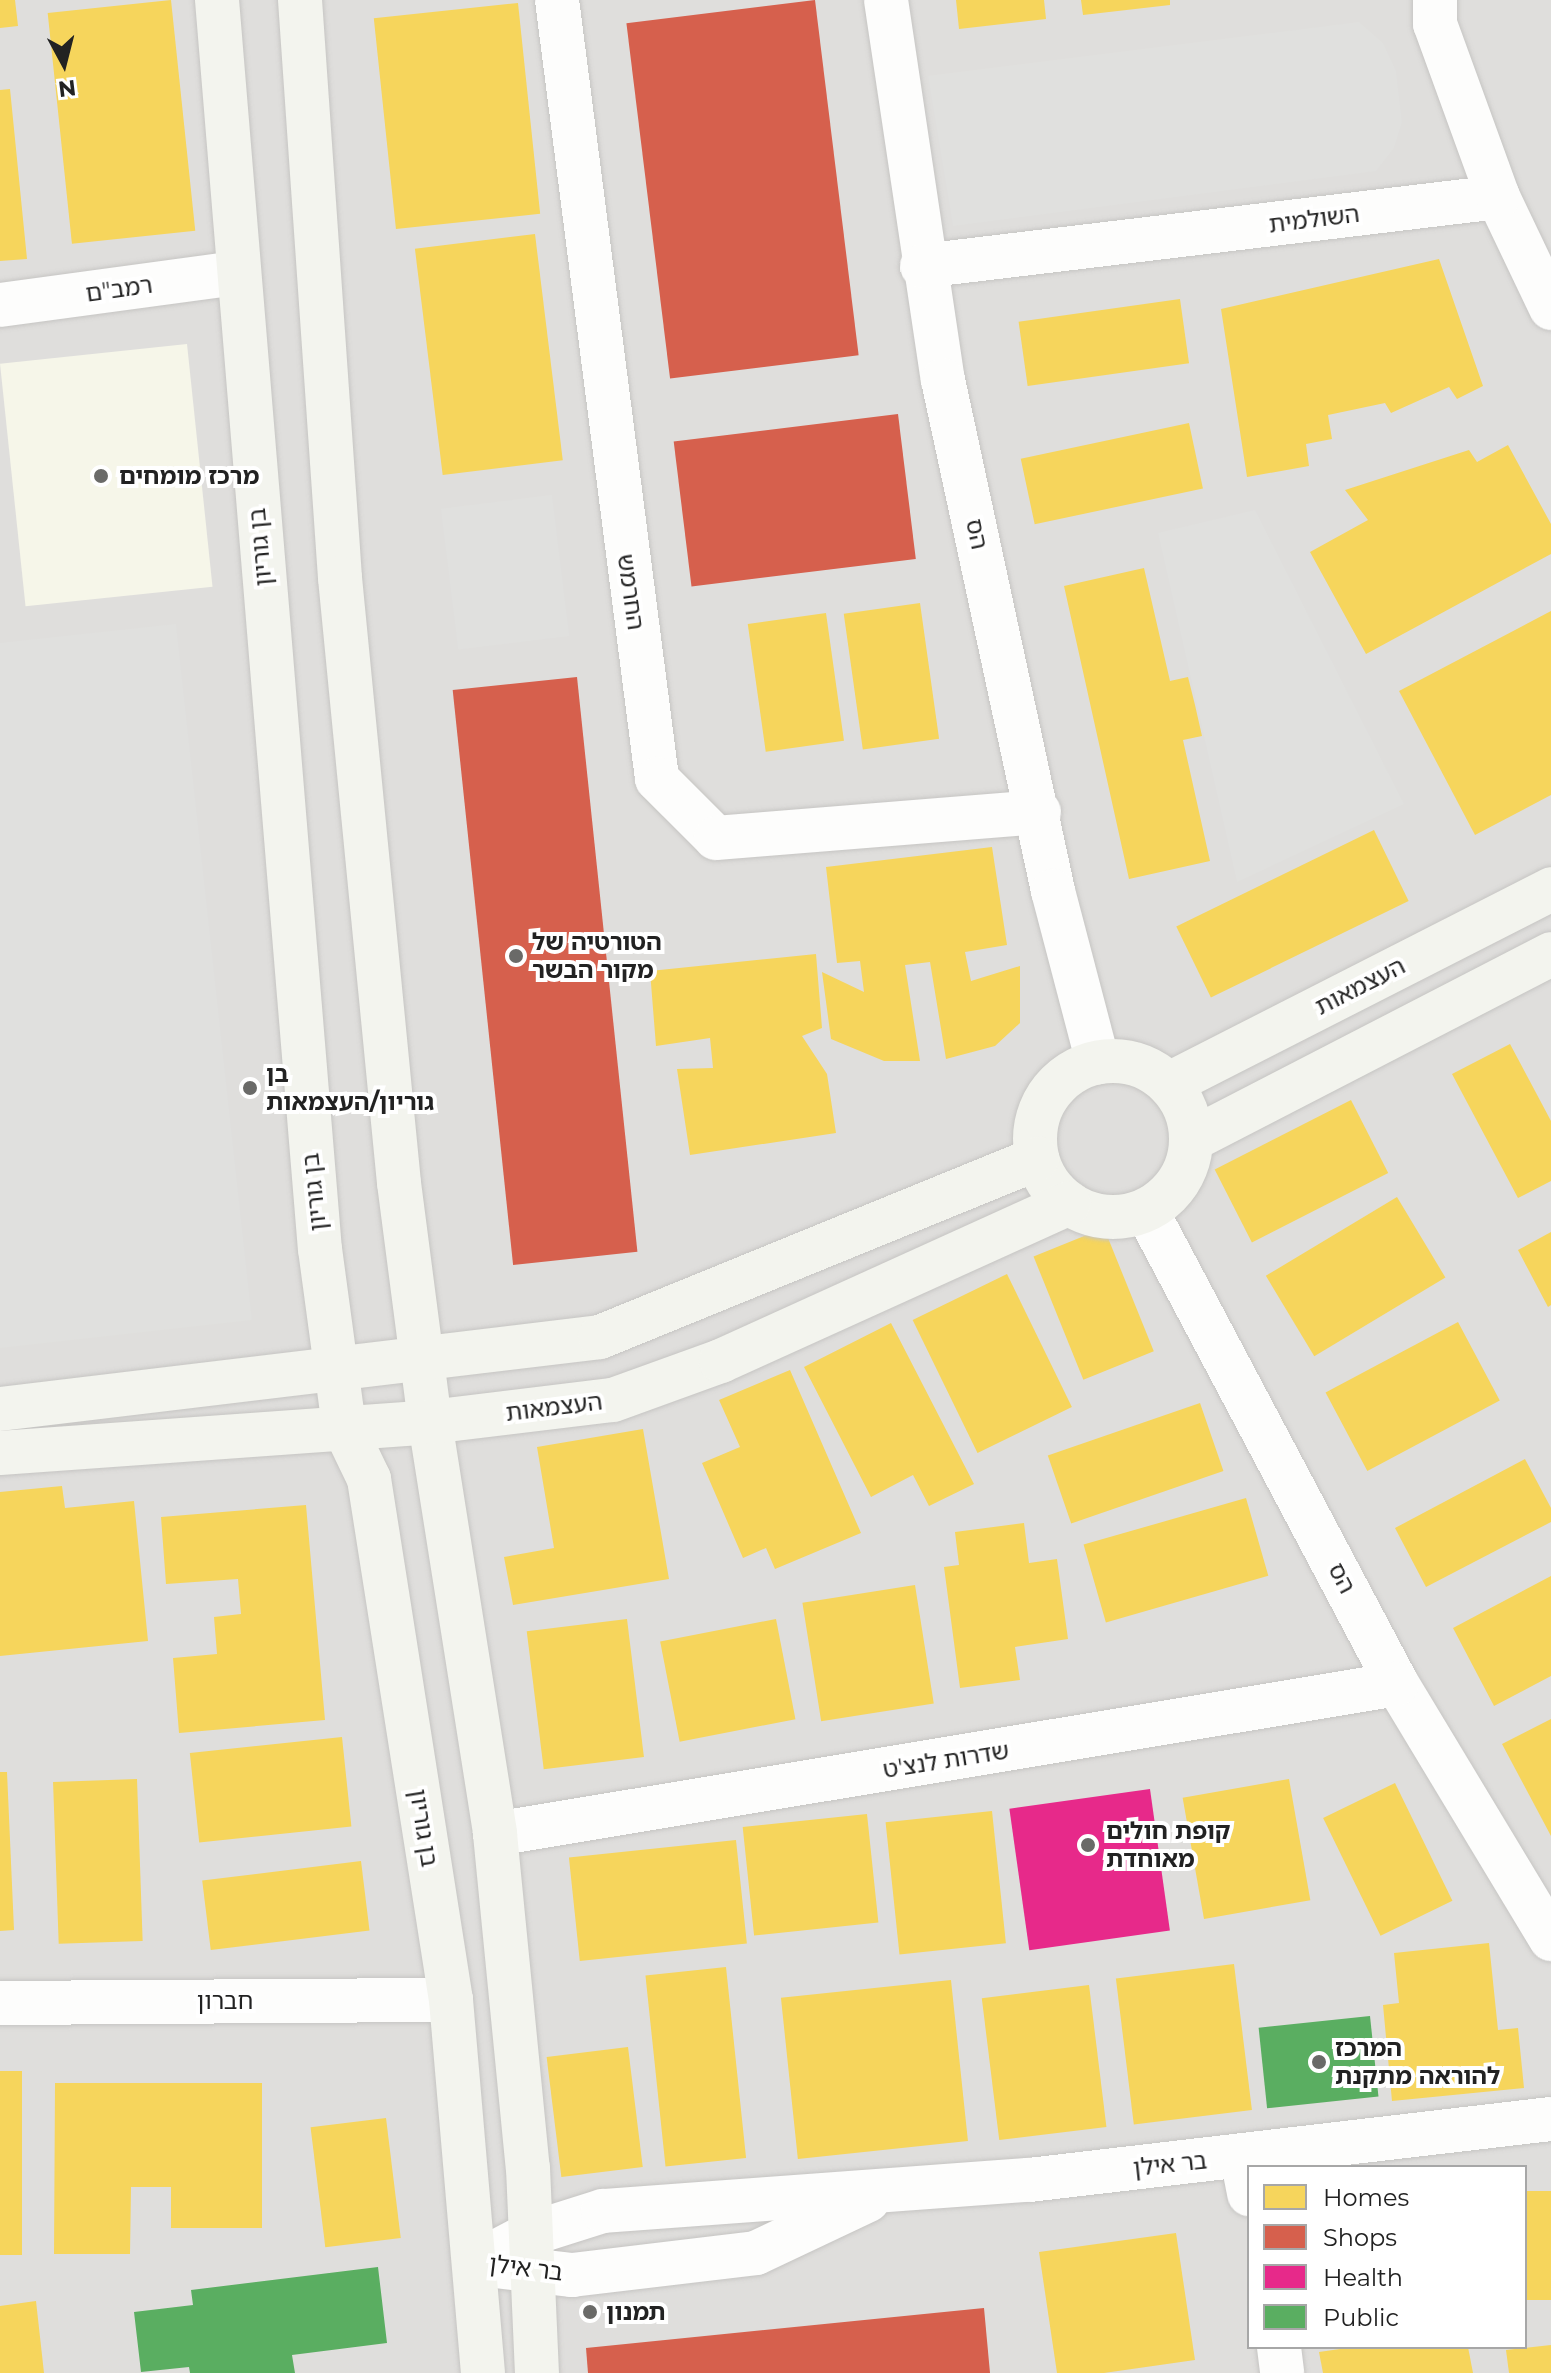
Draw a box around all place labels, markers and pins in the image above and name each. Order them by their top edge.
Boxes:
place label: מרכז מומחים [119,462,259,490]
marker: מרכז מומחים [90,465,112,487]
place label: הטורטיה של מקור הבשר [532,928,662,984]
marker: הטורטיה של מקור הבשר [507,947,525,965]
place label: בן גוריון/העצמאות [266,1060,434,1116]
marker: בן גוריון/העצמאות [241,1079,259,1097]
place label: קופת חולים מאוחדת [1106,1817,1231,1873]
marker: קופת חולים מאוחדת [1077,1834,1099,1856]
place label: המרכז להוראה מתקנת [1335,2034,1500,2090]
marker: המרכז להוראה מתקנת [1310,2053,1328,2071]
place label: תמנון [606,2298,666,2326]
marker: תמנון [581,2303,599,2321]

